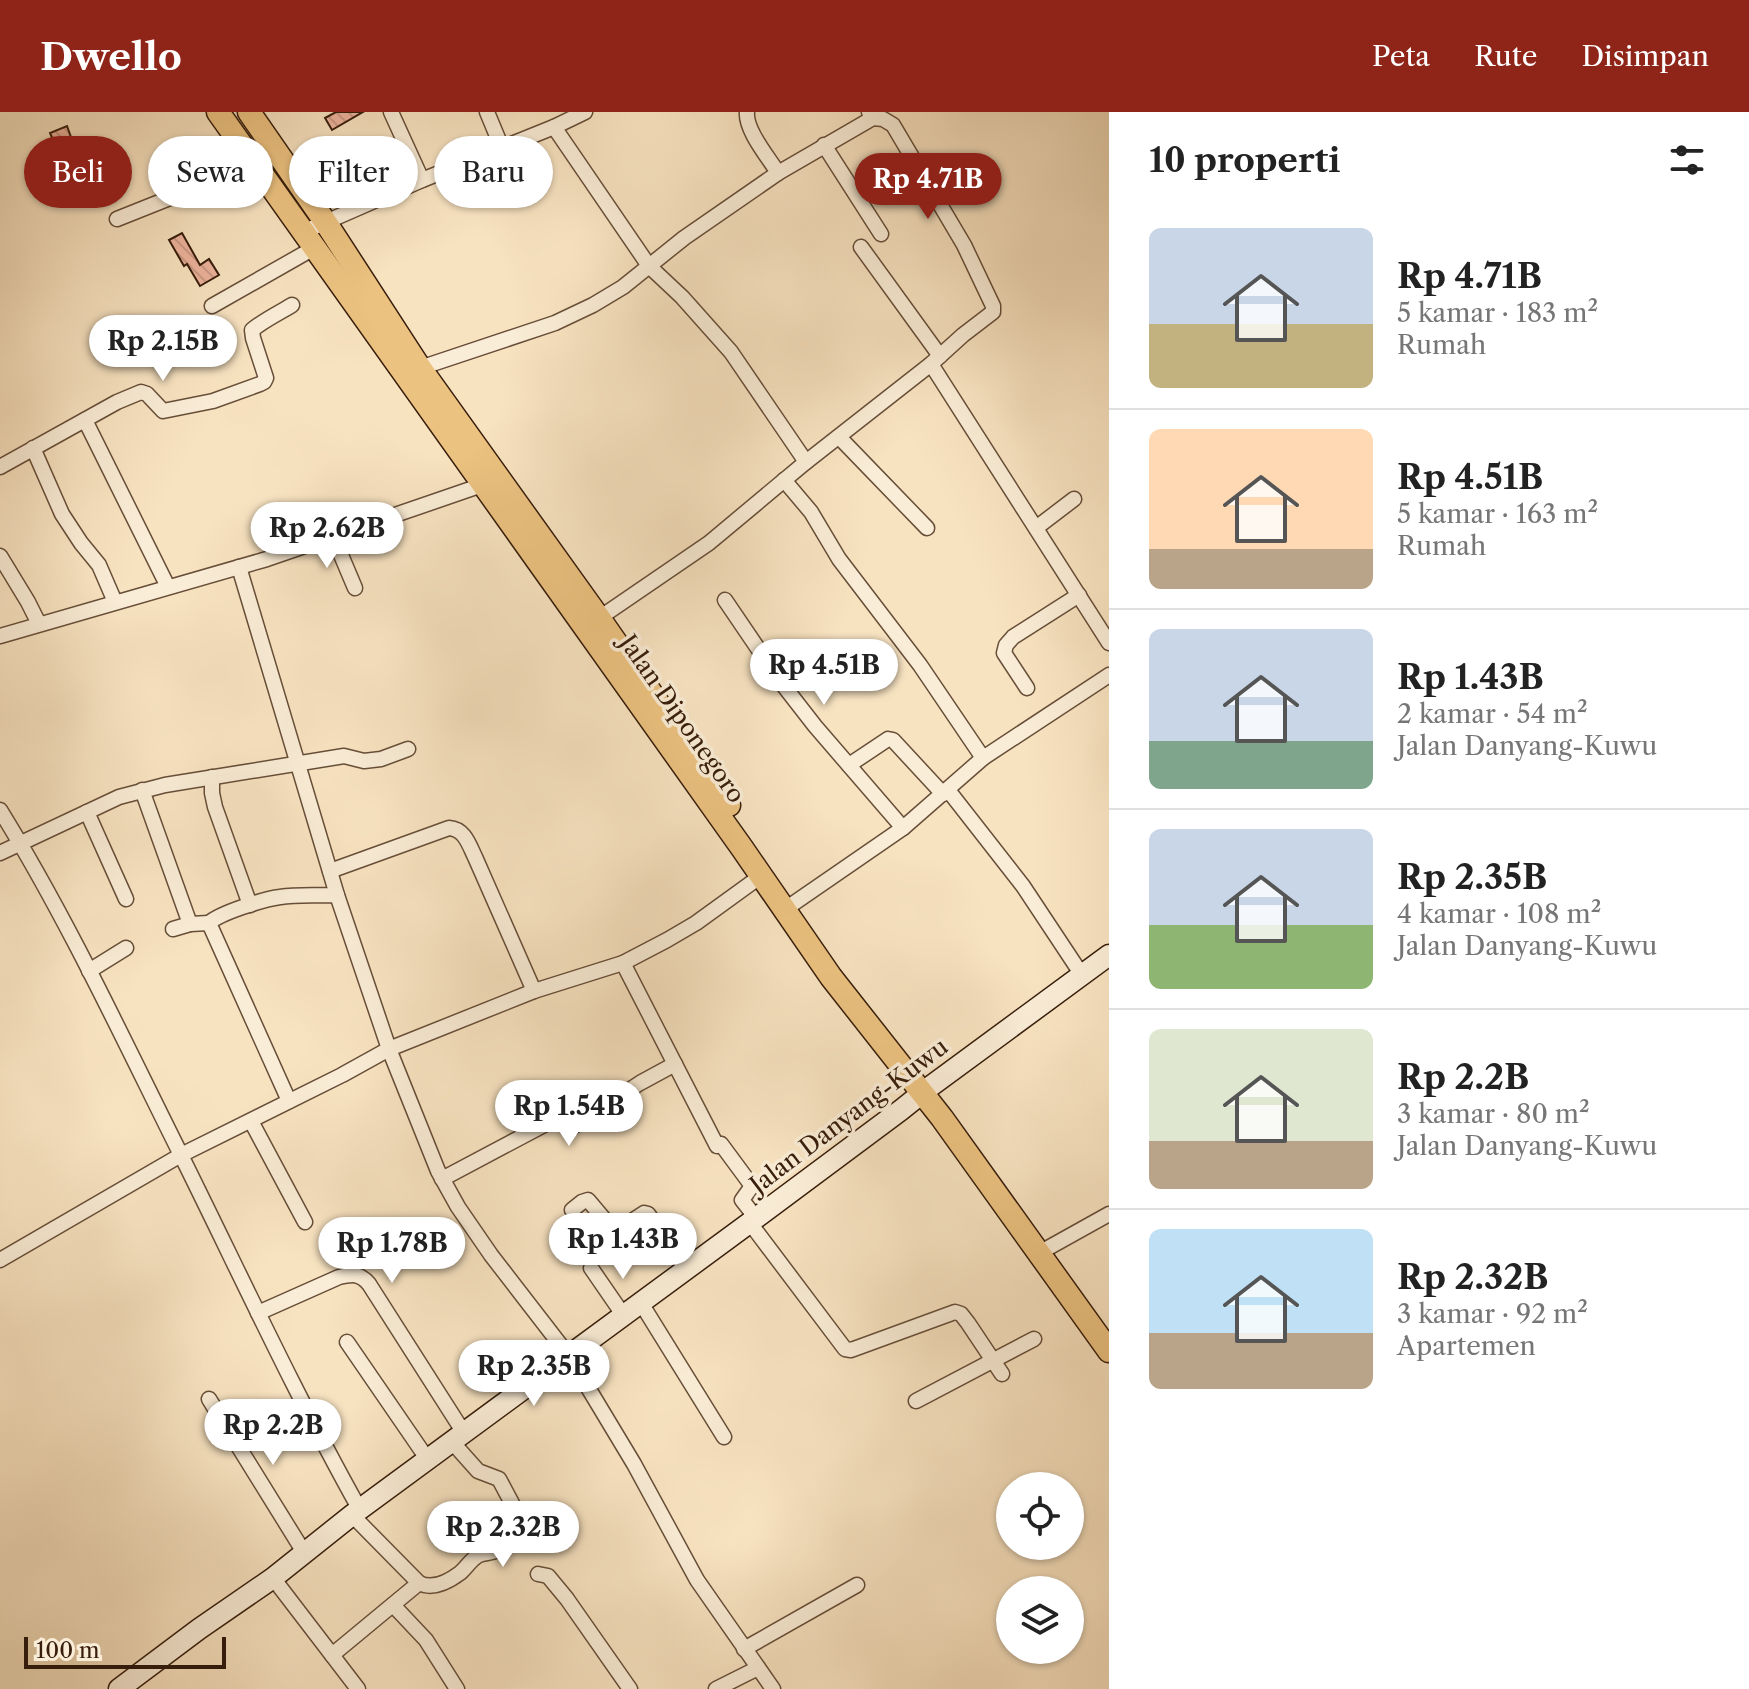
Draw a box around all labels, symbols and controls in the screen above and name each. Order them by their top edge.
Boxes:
text: Dwello [40,33,182,80]
text: Peta [1372,39,1430,73]
text: Rute [1474,39,1537,73]
text: Disimpan [1581,39,1709,73]
chip: Beli [24,136,132,208]
chip: Sewa [148,136,273,208]
chip: Filter [289,136,418,208]
chip: Baru [434,136,553,208]
icon: filters [1665,138,1709,182]
text: 10 properti [1149,139,1340,181]
pin: Rp 4.71B [845,153,1011,221]
text: Rp 4.71B [873,163,983,195]
text: Rp 4.71B [1397,255,1542,297]
icon: home [1213,260,1309,356]
text: 5 kamar · 183 m² [1397,297,1598,329]
pin: Rp 2.15B [80,315,246,383]
text: Rp 2.15B [107,325,219,357]
text: Rumah [1397,329,1486,361]
text: Rp 4.51B [1397,456,1543,498]
icon: home [1213,461,1309,557]
text: 5 kamar · 163 m² [1397,498,1598,530]
pin: Rp 2.62B [244,502,410,570]
text: Rp 2.62B [269,512,385,544]
text: Rumah [1397,530,1486,562]
street label: Jalan Diponegoro [611,626,751,808]
pin: Rp 4.51B [741,639,907,707]
text: Rp 4.51B [768,649,880,681]
text: Rp 1.43B [1397,656,1544,698]
icon: home [1213,661,1309,757]
text: 2 kamar · 54 m² [1397,698,1588,730]
text: Jalan Danyang-Kuwu [1397,730,1657,762]
text: Rp 2.35B [1397,856,1547,898]
icon: home [1213,861,1309,957]
text: 4 kamar · 108 m² [1397,898,1601,930]
text: Jalan Danyang-Kuwu [1397,930,1657,962]
street label: Jalan Danyang-Kuwu [741,1032,954,1202]
text: Rp 2.2B [1397,1056,1529,1098]
icon: home [1213,1061,1309,1157]
pin: Rp 1.54B [486,1080,652,1148]
text: Rp 1.54B [513,1090,625,1122]
text: 3 kamar · 80 m² [1397,1098,1590,1130]
text: Jalan Danyang-Kuwu [1397,1130,1657,1162]
pin: Rp 1.43B [540,1213,706,1281]
pin: Rp 1.78B [309,1217,475,1285]
text: Rp 1.43B [567,1223,679,1255]
text: Rp 1.78B [336,1227,448,1259]
text: Rp 2.32B [1397,1256,1549,1298]
icon: home [1213,1261,1309,1357]
text: 3 kamar · 92 m² [1397,1298,1588,1330]
text: Apartemen [1397,1330,1536,1362]
pin: Rp 2.35B [451,1340,617,1408]
text: Rp 2.35B [477,1350,591,1382]
pin: Rp 2.2B [199,1399,347,1467]
text: Rp 2.2B [222,1409,324,1441]
map controls [996,1472,1084,1664]
button: locate [996,1472,1084,1560]
pin: Rp 2.32B [420,1501,586,1569]
text: Rp 2.32B [445,1511,561,1543]
button: layers [996,1576,1084,1664]
scale bar [24,1633,226,1669]
text: 100 m [36,1637,99,1664]

